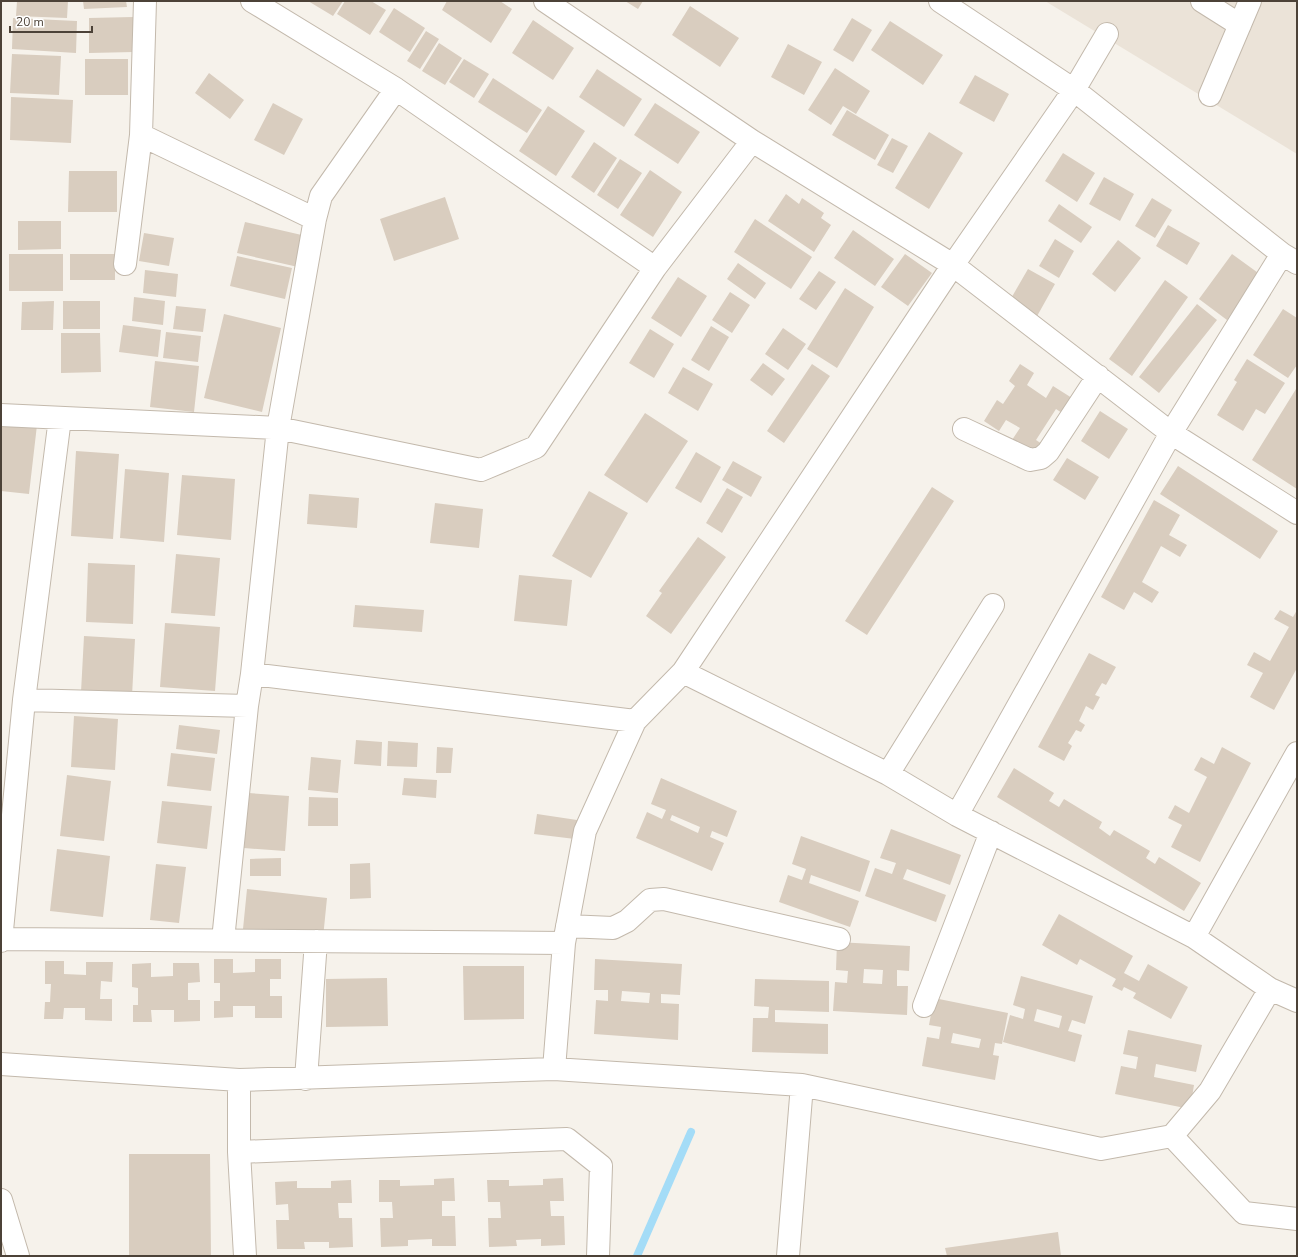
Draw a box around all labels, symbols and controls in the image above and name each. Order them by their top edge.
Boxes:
scale bar [10,8,92,34]
text: 20 m [16,14,44,30]

